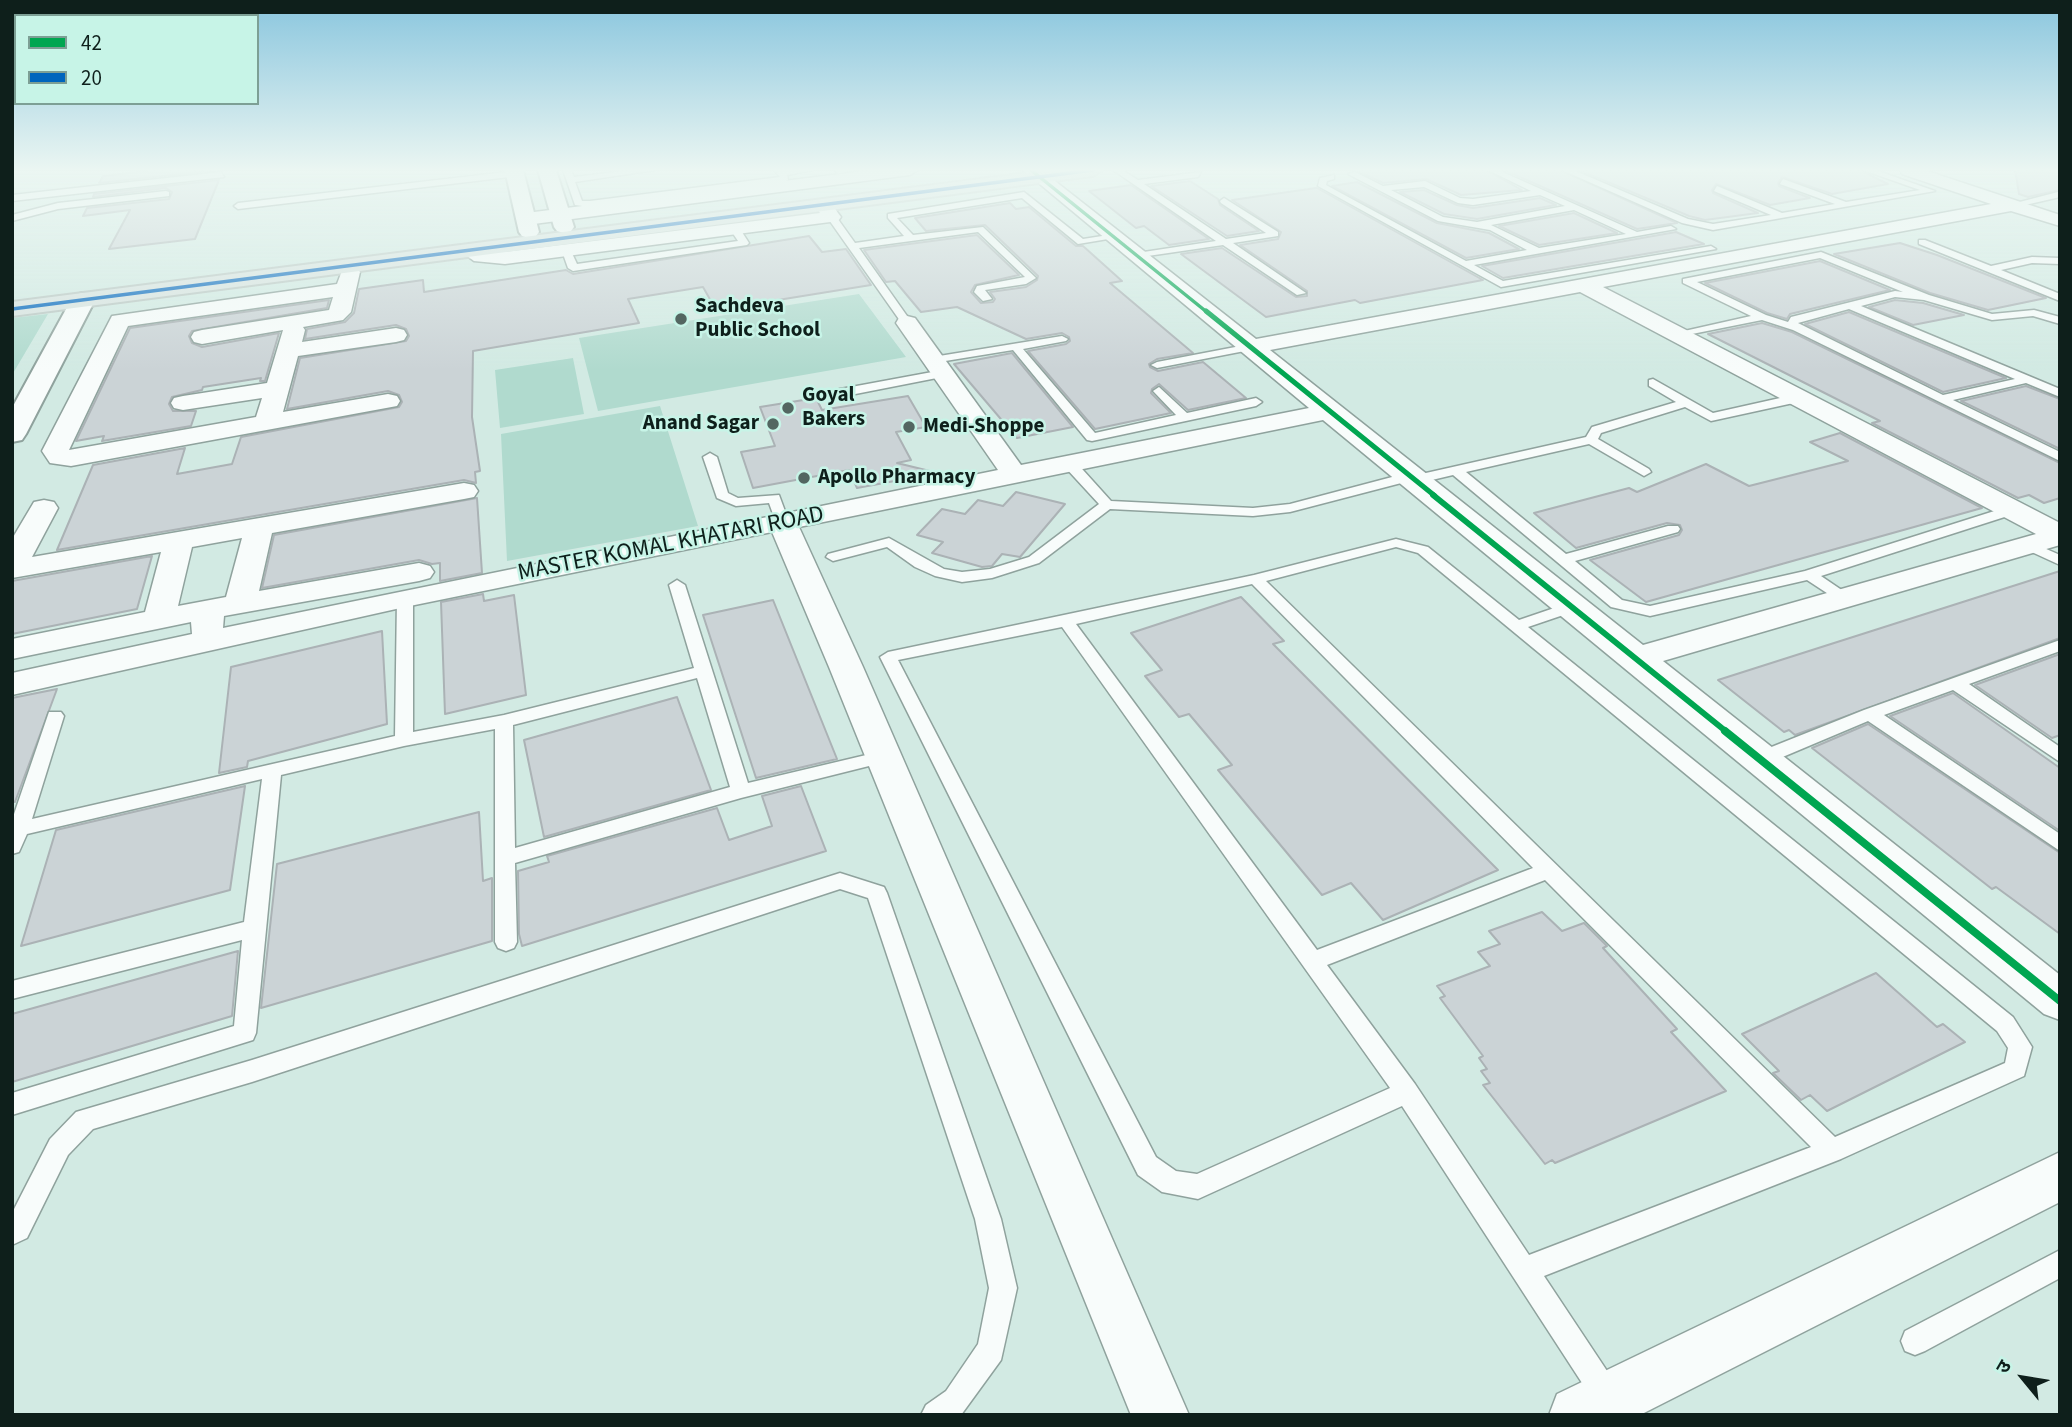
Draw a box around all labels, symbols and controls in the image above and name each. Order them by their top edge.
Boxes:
legend [14,14,259,105]
text: 42 [81,28,102,58]
text: 20 [81,63,102,93]
place label: Sachdeva Public School [695,294,820,344]
marker: Sachdeva Public School [673,311,689,327]
place label: Goyal Bakers [802,383,865,433]
marker: Goyal Bakers [780,400,796,416]
place label: Anand Sagar [643,411,759,437]
place label: Medi-Shoppe [923,414,1044,440]
marker: Anand Sagar [765,416,781,432]
marker: Medi-Shoppe [901,419,917,435]
place label: Apollo Pharmacy [818,465,975,491]
marker: Apollo Pharmacy [796,470,812,486]
street label: MASTER KOMAL KHATARI ROAD [516,501,826,589]
north arrow [1988,1343,2058,1413]
text: उ [1990,1356,2019,1379]

